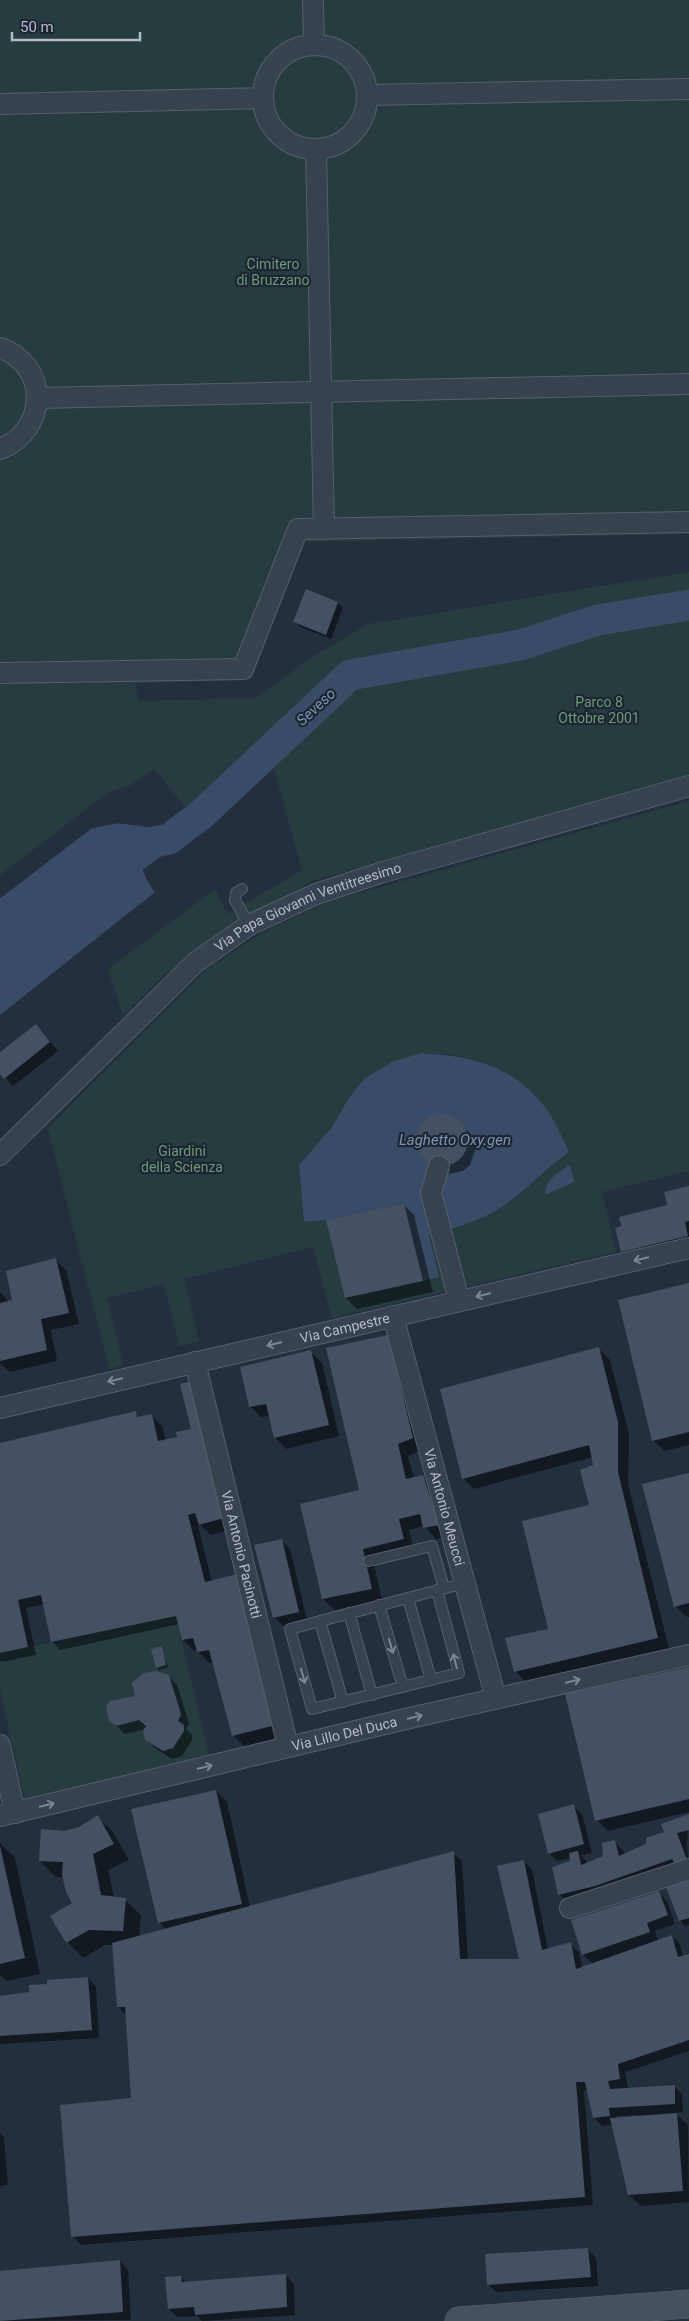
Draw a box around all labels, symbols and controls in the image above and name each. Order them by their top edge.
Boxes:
scale bar [12,10,140,42]
text: 50 m [20,18,54,36]
park label: Cimitero di Bruzzano [236,256,310,288]
water label: Seveso [293,684,339,730]
park label: Parco 8 Ottobre 2001 [558,694,640,726]
street label: Via Papa Giovanni Ventitreesimo [211,859,403,955]
water label: Laghetto Oxy.gen [399,1131,511,1149]
park label: Giardini della Scienza [141,1143,223,1175]
one-way arrow [634,1255,650,1264]
one-way arrow [476,1291,492,1300]
street label: Via Campestre [298,1310,391,1346]
one-way arrow [266,1340,282,1349]
one-way arrow [108,1376,124,1385]
street label: Via Antonio Meucci [421,1447,468,1568]
street label: Via Antonio Pacinotti [218,1489,265,1620]
one-way arrow [387,1638,397,1654]
one-way arrow [450,1653,460,1669]
one-way arrow [299,1668,308,1684]
one-way arrow [565,1676,581,1685]
one-way arrow [406,1712,422,1721]
street label: Via Lillo Del Duca [290,1713,399,1754]
one-way arrow [197,1762,213,1771]
one-way arrow [39,1800,55,1809]

